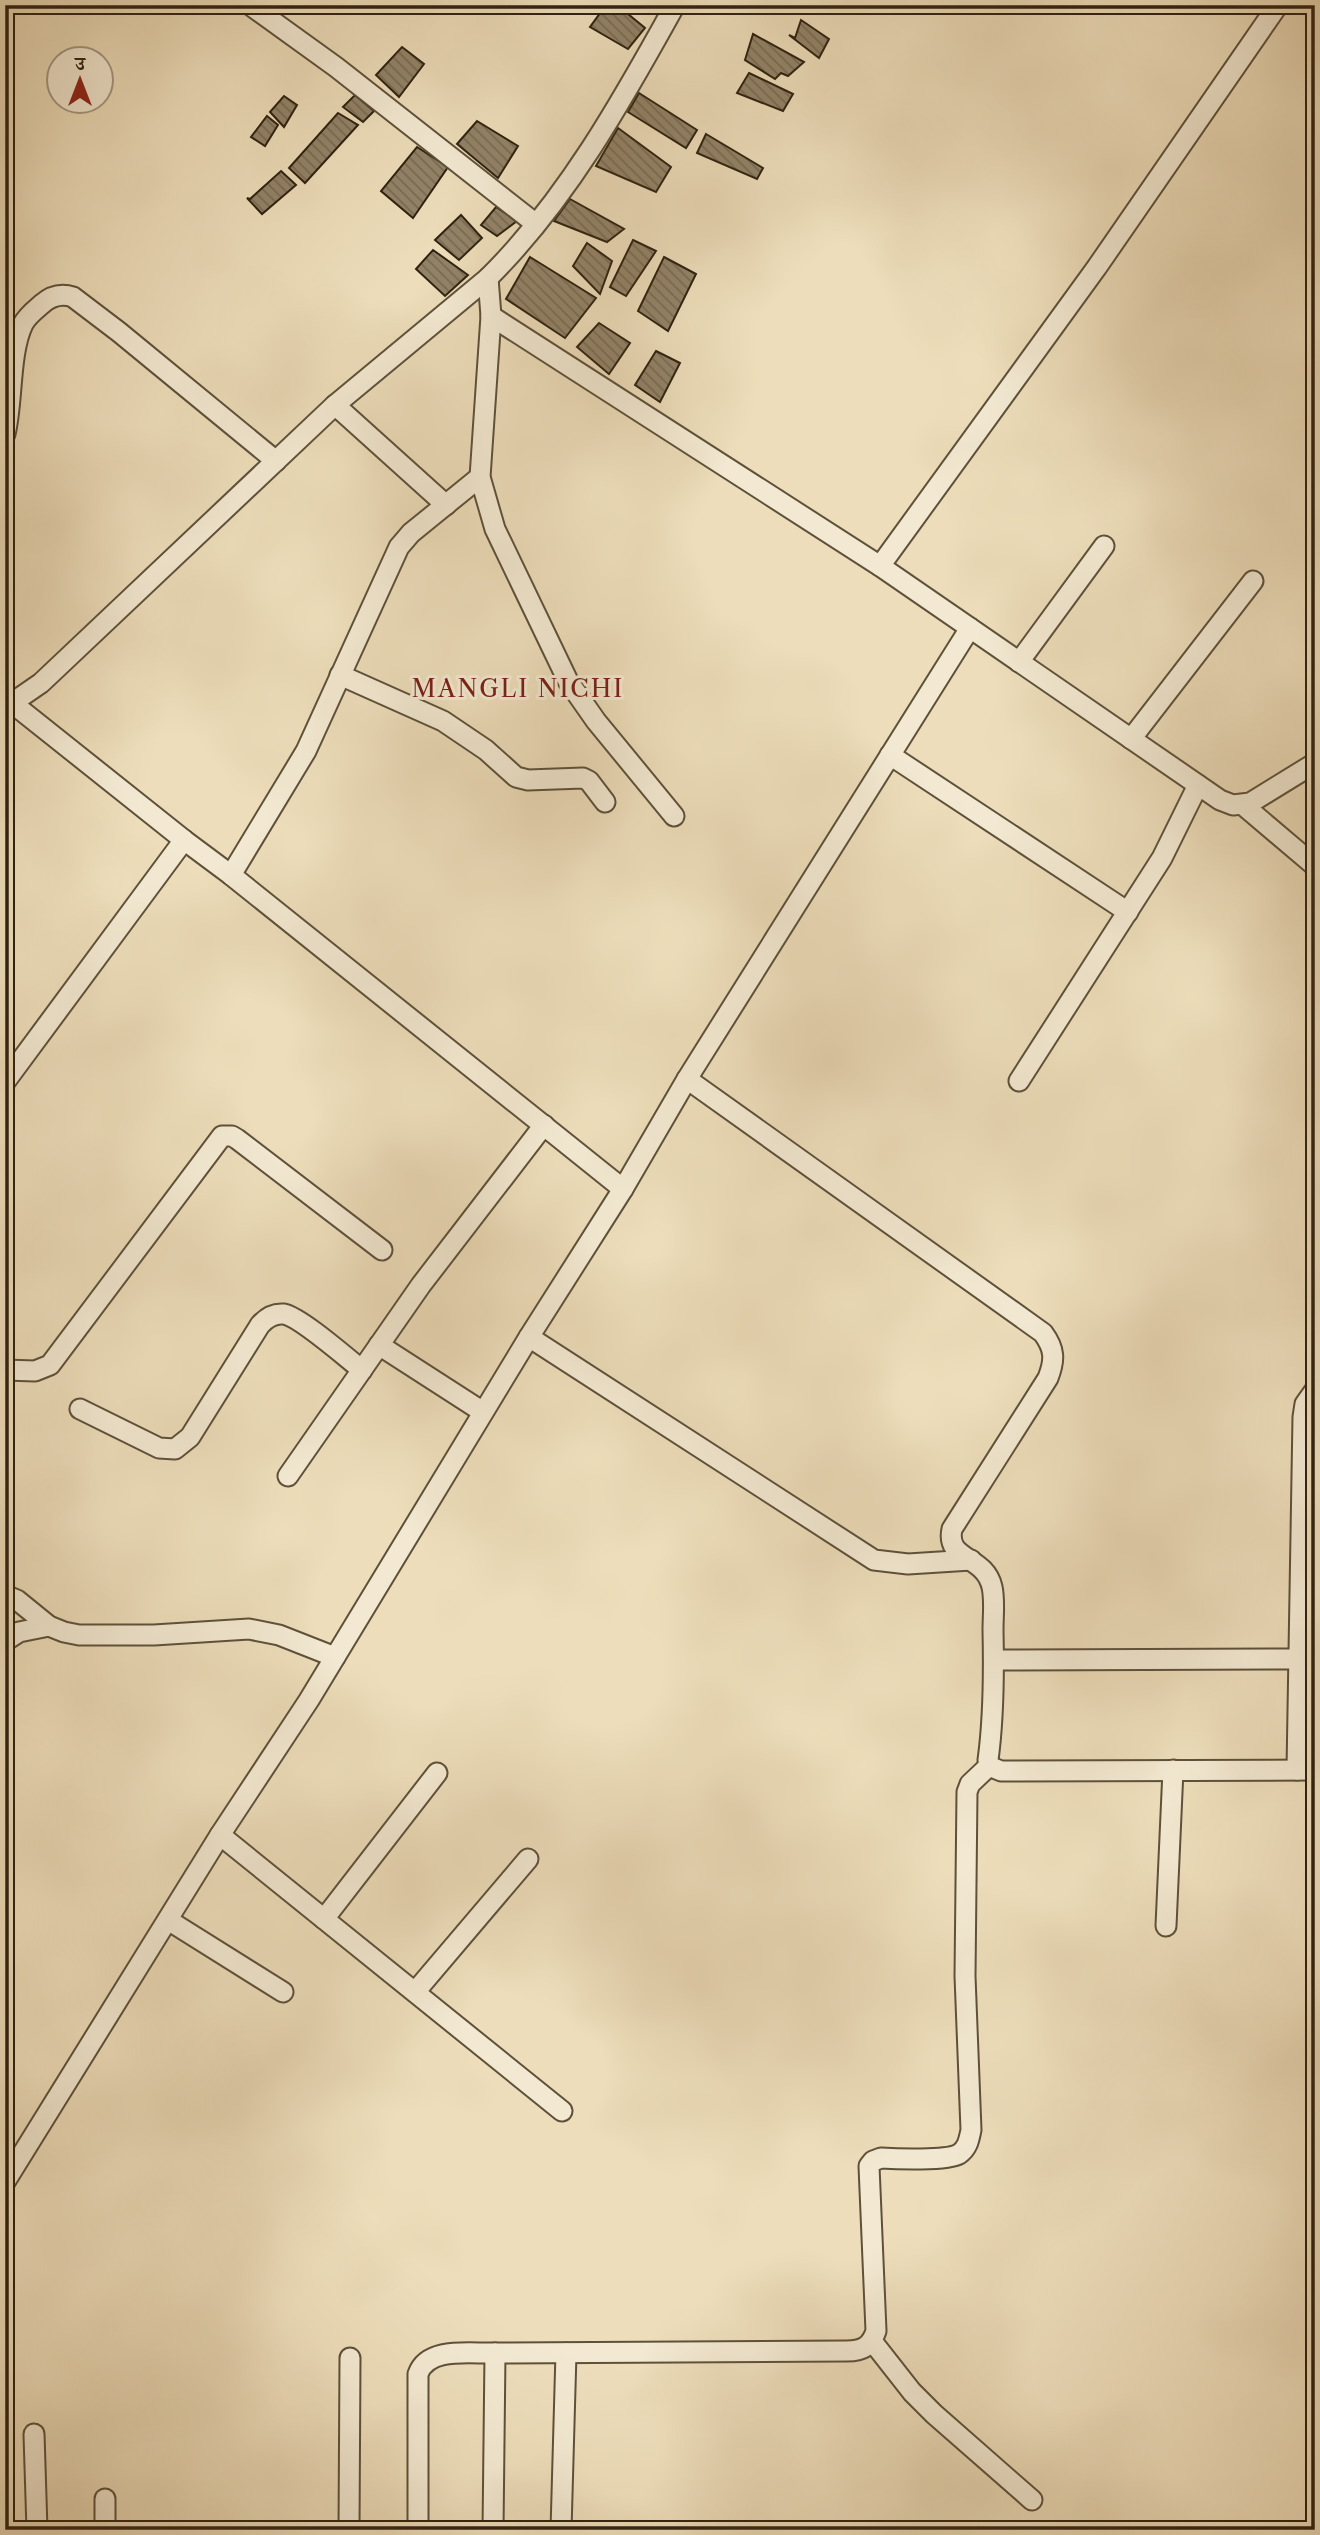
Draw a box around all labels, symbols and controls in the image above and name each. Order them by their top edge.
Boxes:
north arrow [46,46,116,116]
text: उ [73,52,86,75]
district label: MANGLI NICHI [412,674,624,703]

